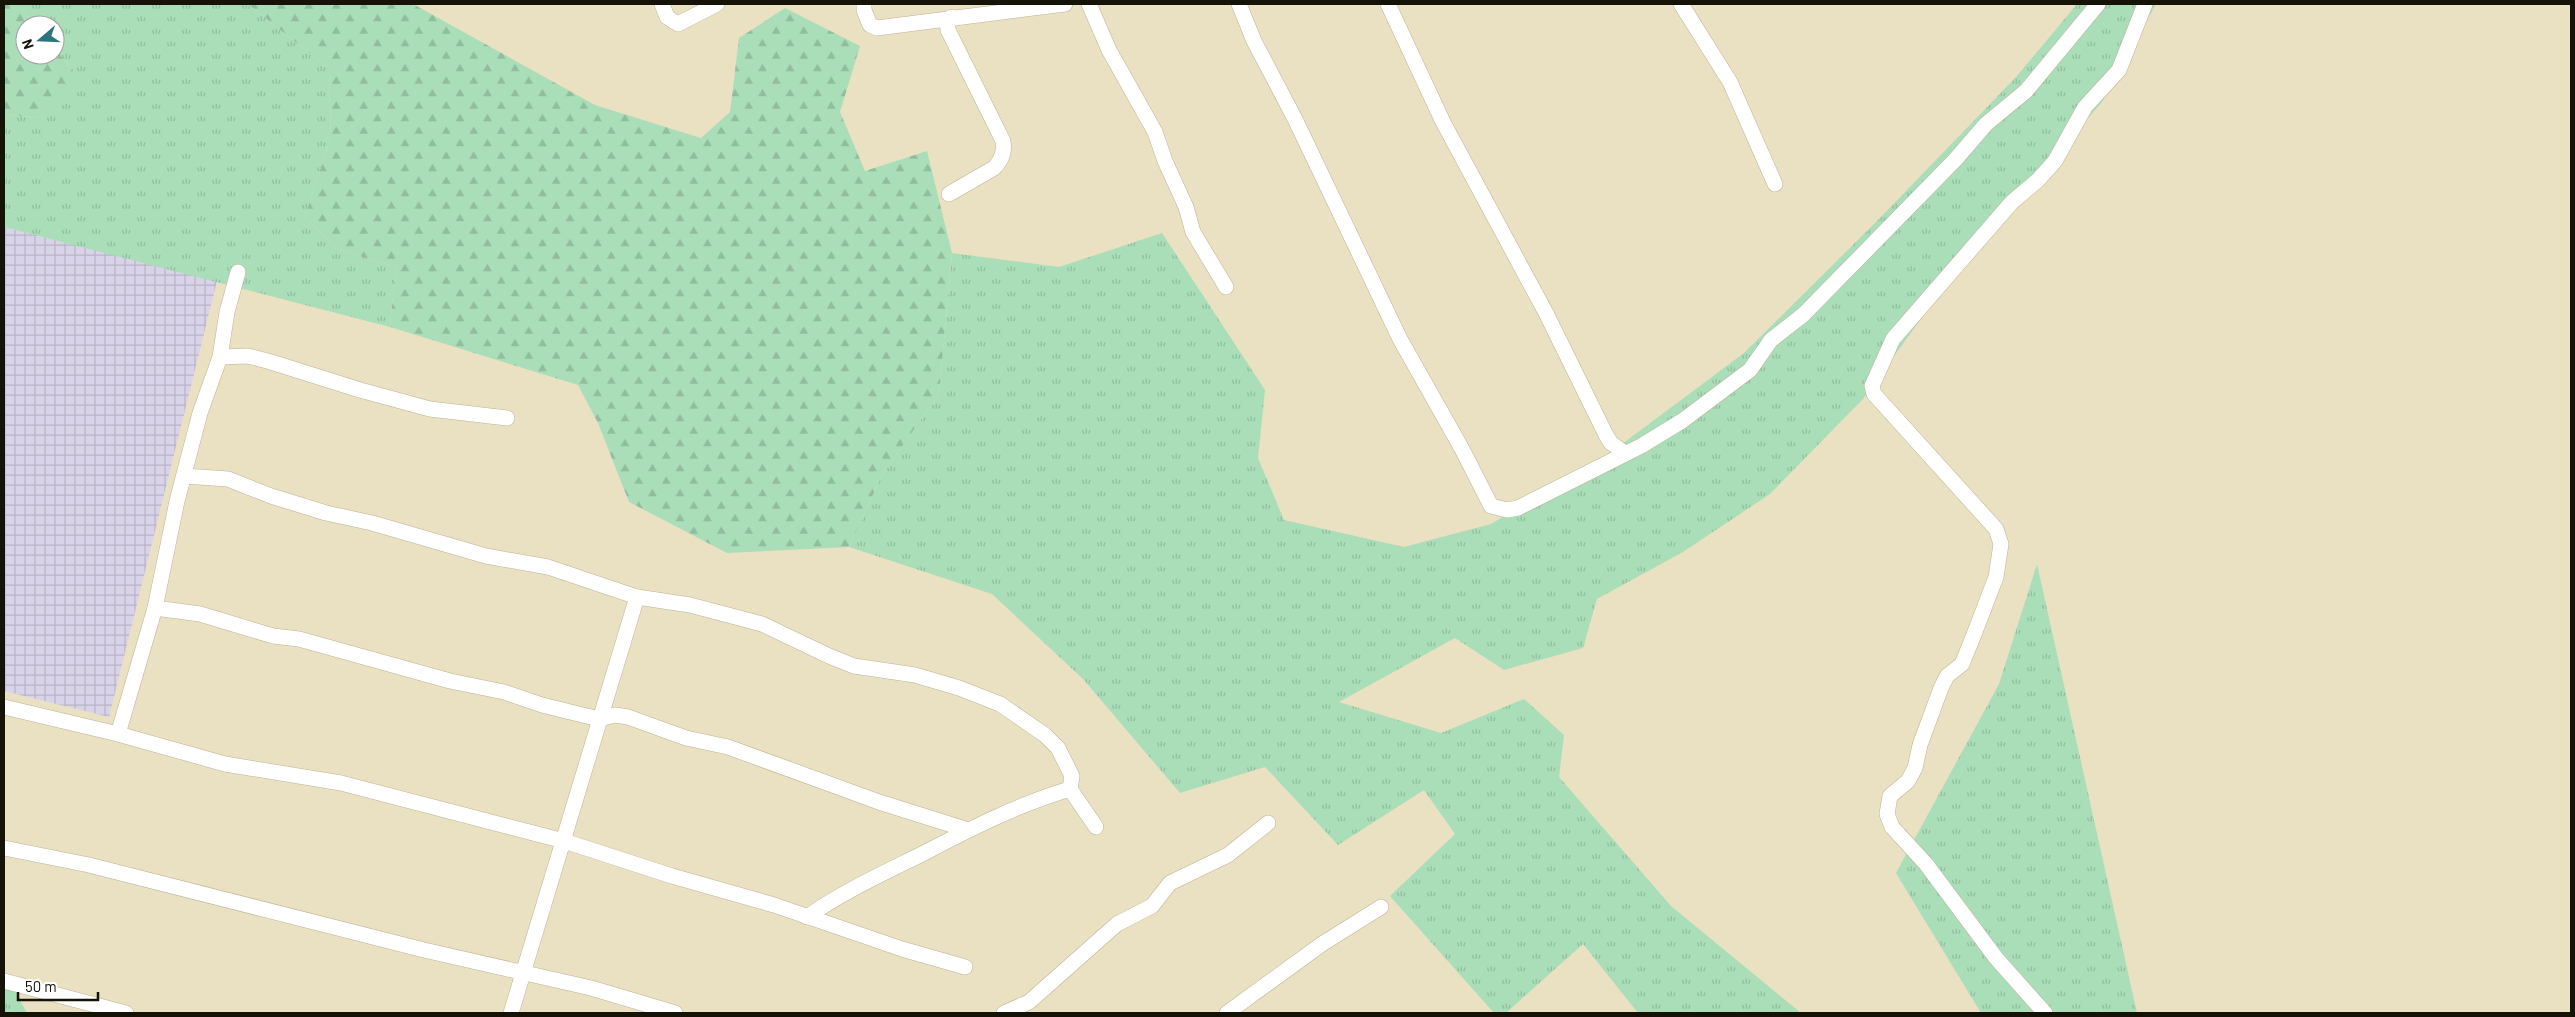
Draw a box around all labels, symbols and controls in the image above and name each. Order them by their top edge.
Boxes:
north arrow [15,15,65,65]
text: N [18,37,37,52]
scale bar [18,970,98,1002]
text: 50 m [25,977,57,995]

